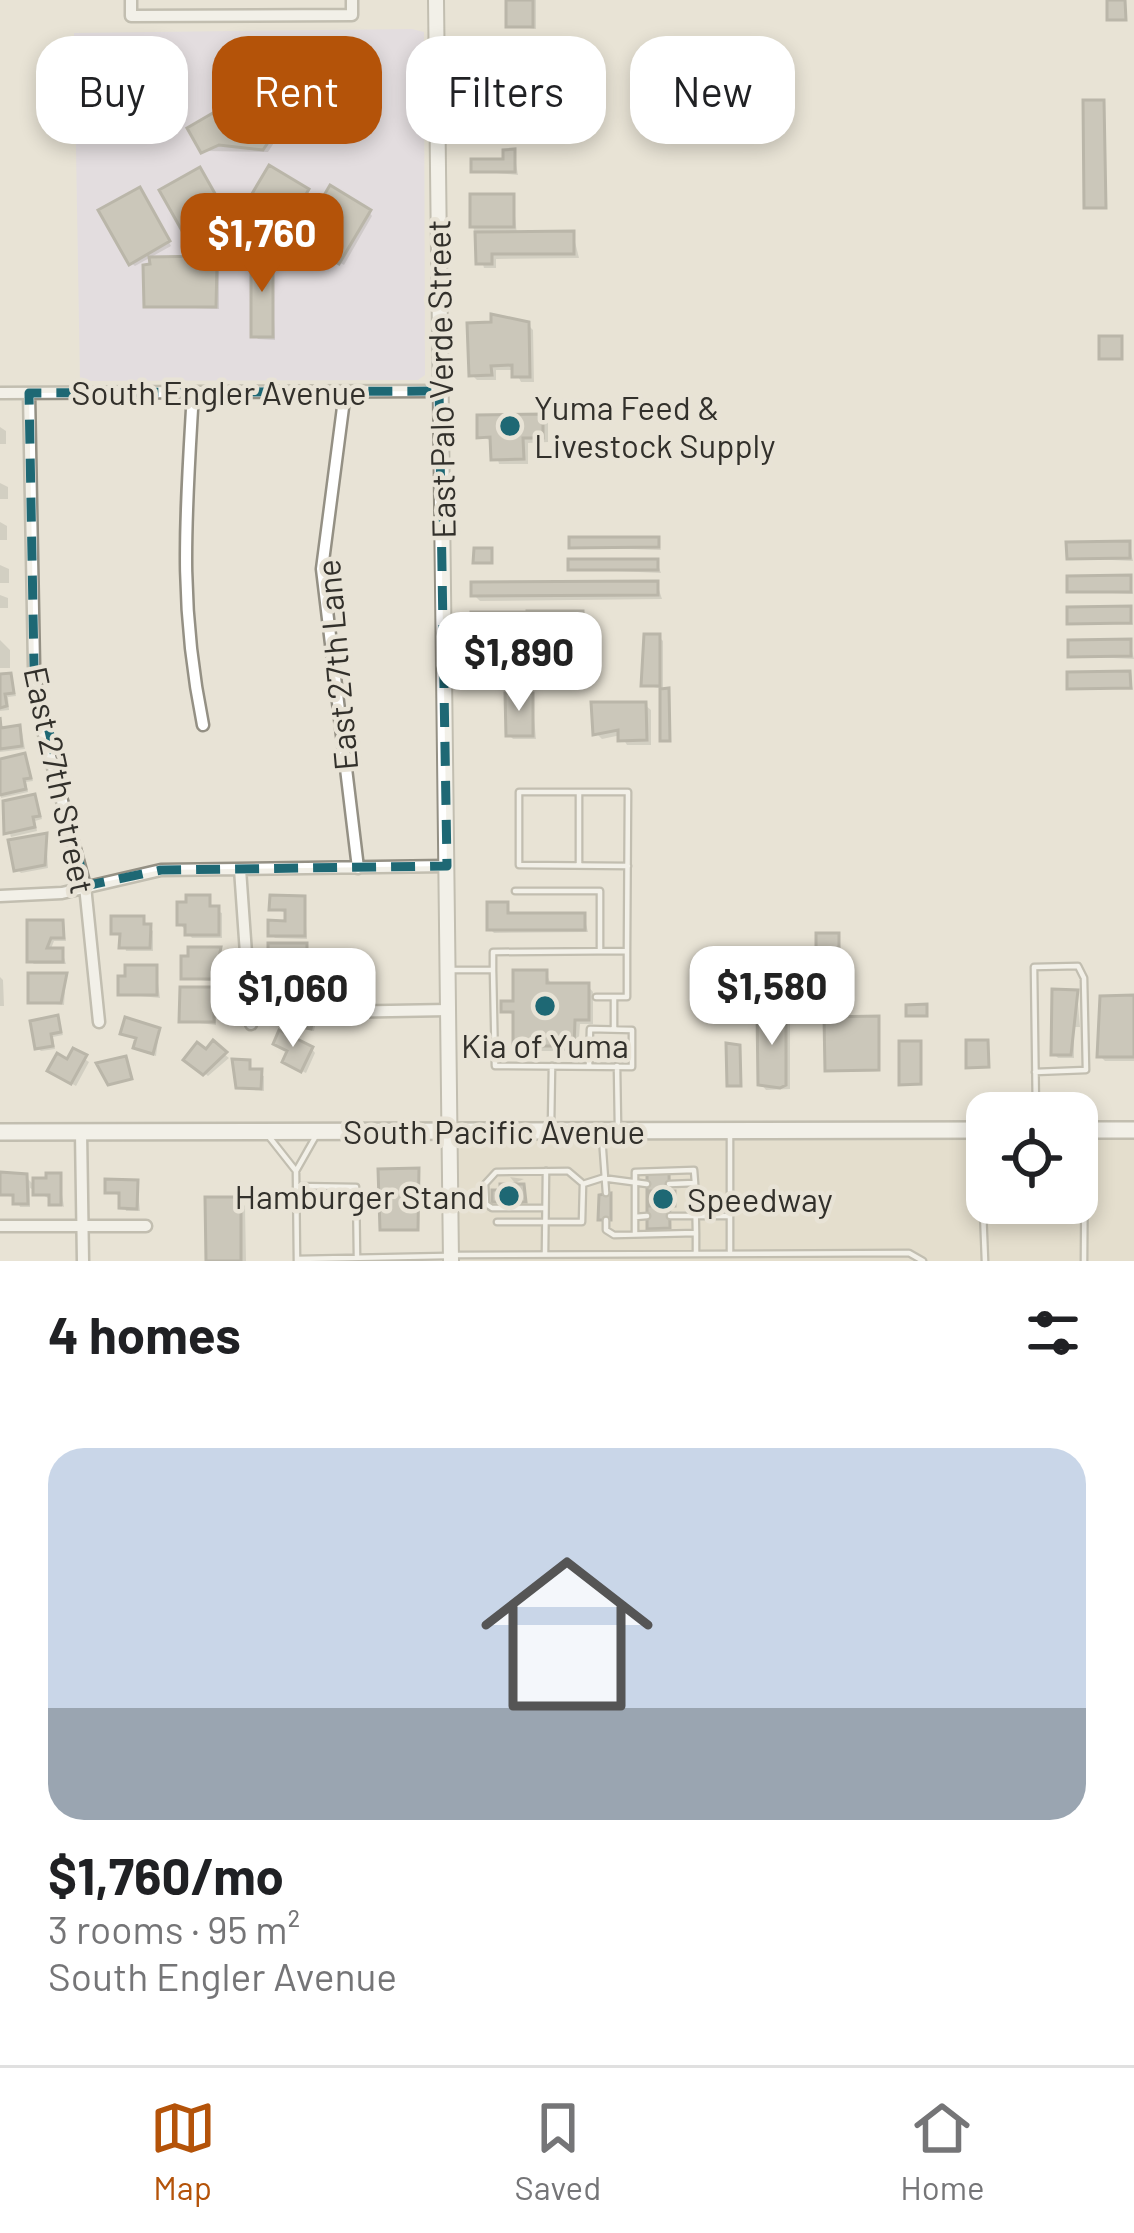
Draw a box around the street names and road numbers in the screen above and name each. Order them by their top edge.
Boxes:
street label: East Palo Verde Street [417,219,463,539]
street label: South Engler Avenue [71,372,367,412]
street label: East 27th Lane [307,558,365,772]
street label: East 27th Street [16,663,104,897]
street label: South Pacific Avenue [343,1111,645,1151]

